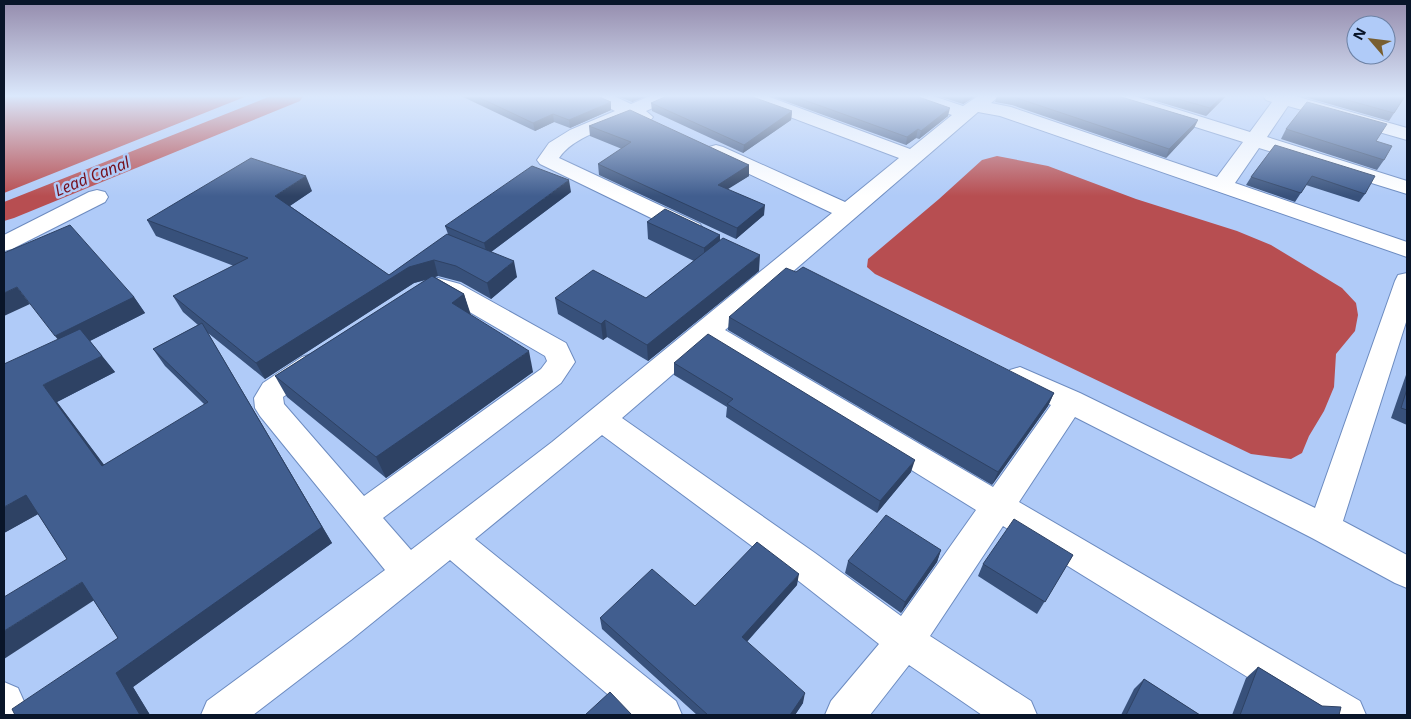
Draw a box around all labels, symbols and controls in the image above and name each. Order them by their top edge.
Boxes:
north arrow [1346,15,1396,65]
text: N [1348,24,1370,43]
water label: Lead Canal [51,151,134,201]

